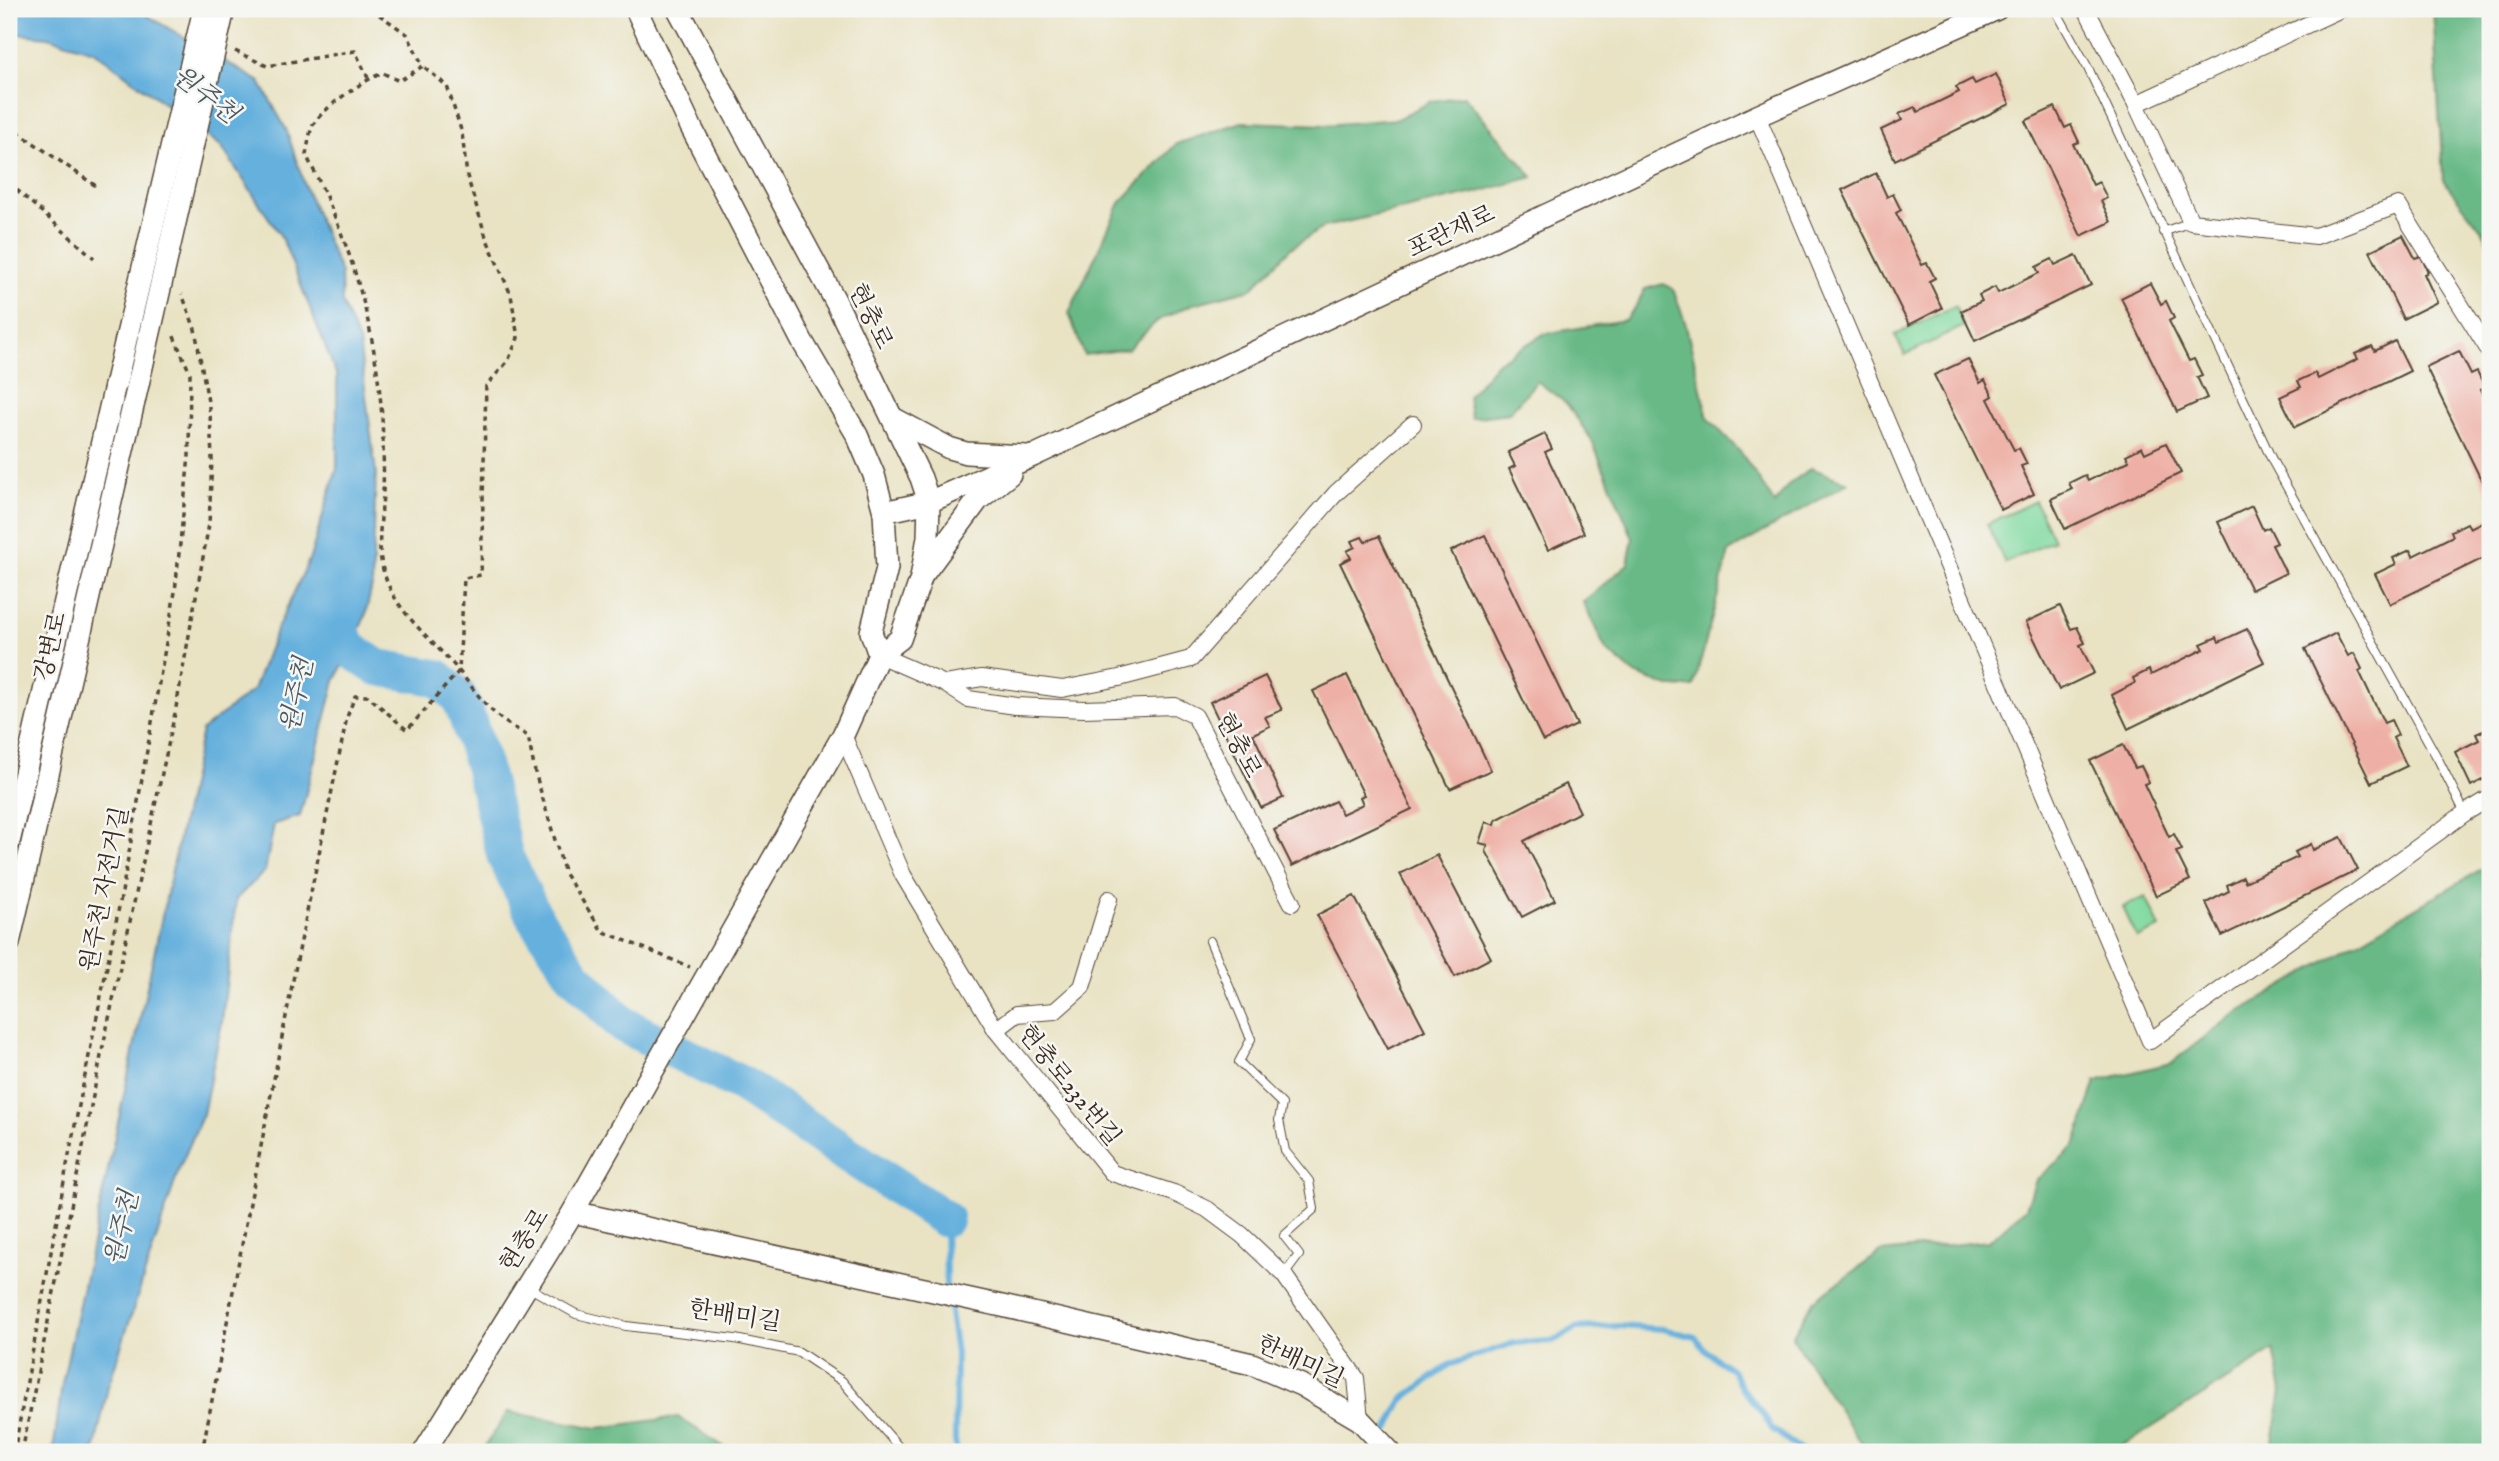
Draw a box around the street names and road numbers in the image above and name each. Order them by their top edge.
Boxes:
street label: 포란재로 [1403,199,1500,266]
street label: 현충로 [840,279,899,355]
street label: 강변로 [29,609,74,684]
street label: 현충로 [1208,708,1268,784]
street label: 원주천 자전거길 [74,804,137,974]
street label: 현충로232번길 [1010,1019,1127,1153]
street label: 현충로 [494,1203,557,1279]
street label: 한배미길 [687,1294,783,1339]
street label: 한배미길 [1252,1329,1349,1396]

